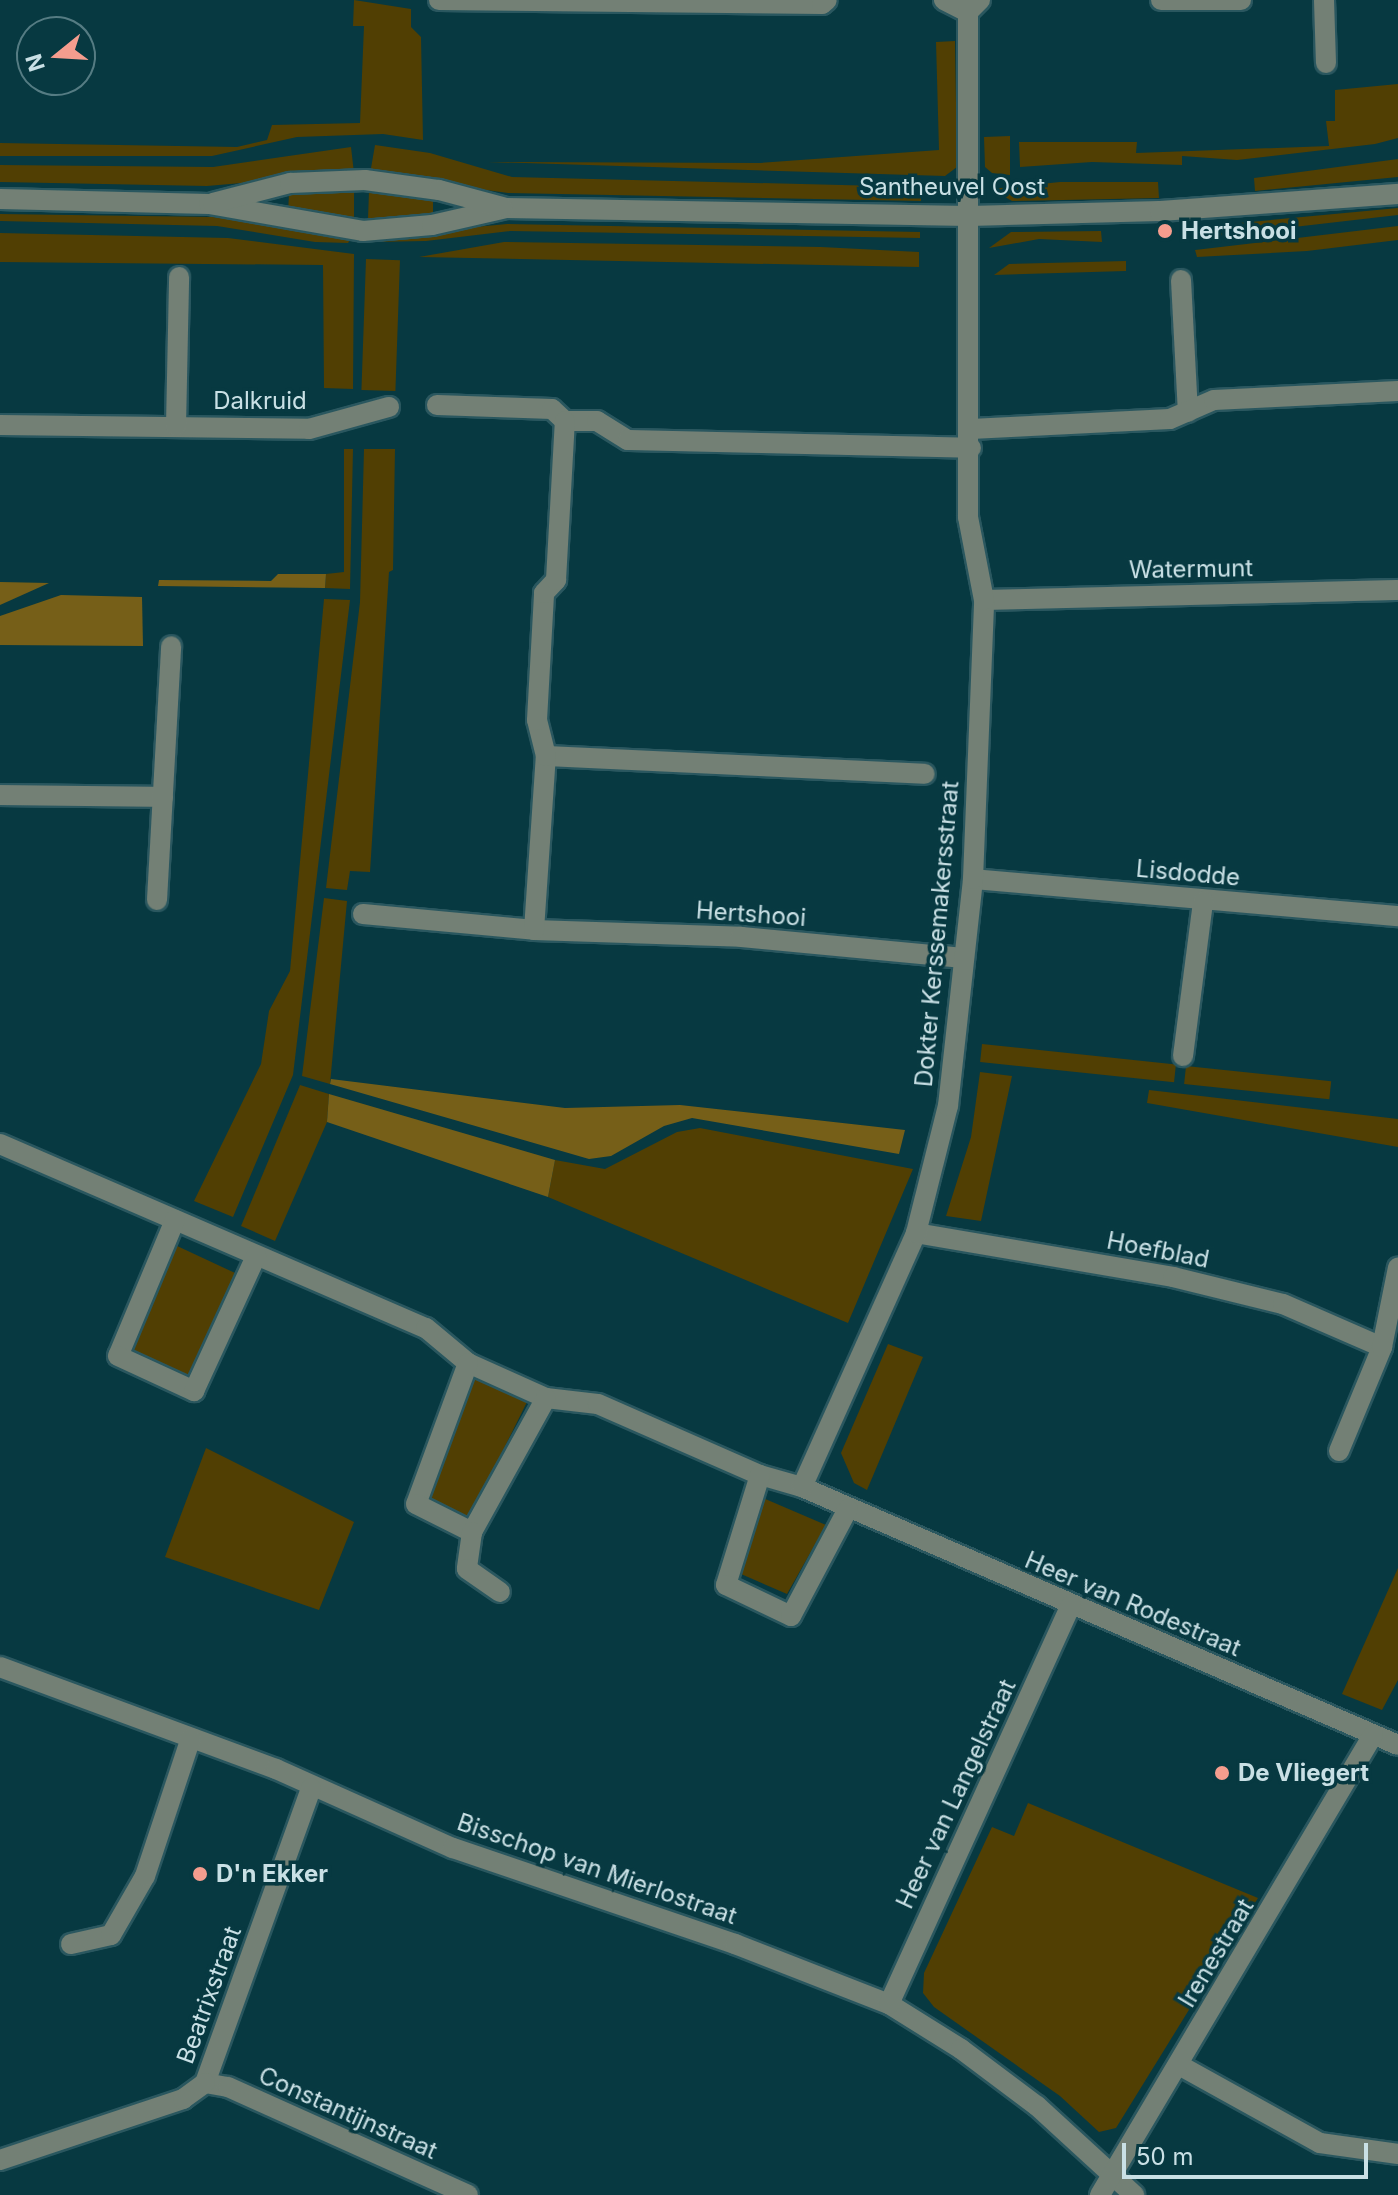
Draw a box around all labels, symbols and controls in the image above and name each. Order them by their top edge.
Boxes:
north arrow [16,16,96,96]
text: N [20,51,50,75]
street label: Santheuvel Oost [859,173,1045,201]
place label: Hertshooi [1181,217,1296,245]
marker: Hertshooi [1156,222,1174,240]
street label: Dalkruid [213,387,307,415]
street label: Watermunt [1129,554,1253,584]
street label: Dokter Kerssemakersstraat [909,780,965,1088]
street label: Lisdodde [1135,854,1241,892]
street label: Hertshooi [695,896,807,932]
street label: Hoefblad [1104,1226,1212,1274]
street label: Heer van Rodestraat [1021,1545,1245,1663]
street label: Heer van Langelstraat [890,1675,1022,1913]
place label: De Vliegert [1238,1759,1369,1787]
marker: De Vliegert [1213,1764,1231,1782]
street label: Bisschop van Mierlostraat [453,1808,741,1930]
place label: D'n Ekker [216,1860,328,1888]
marker: D'n Ekker [191,1865,209,1883]
street label: Irenestraat [1172,1893,1260,2013]
street label: Beatrixstraat [171,1922,247,2068]
street label: Constantijnstraat [254,2061,442,2165]
scale bar [1126,2127,1372,2177]
text: 50 m [1136,2142,1194,2171]

